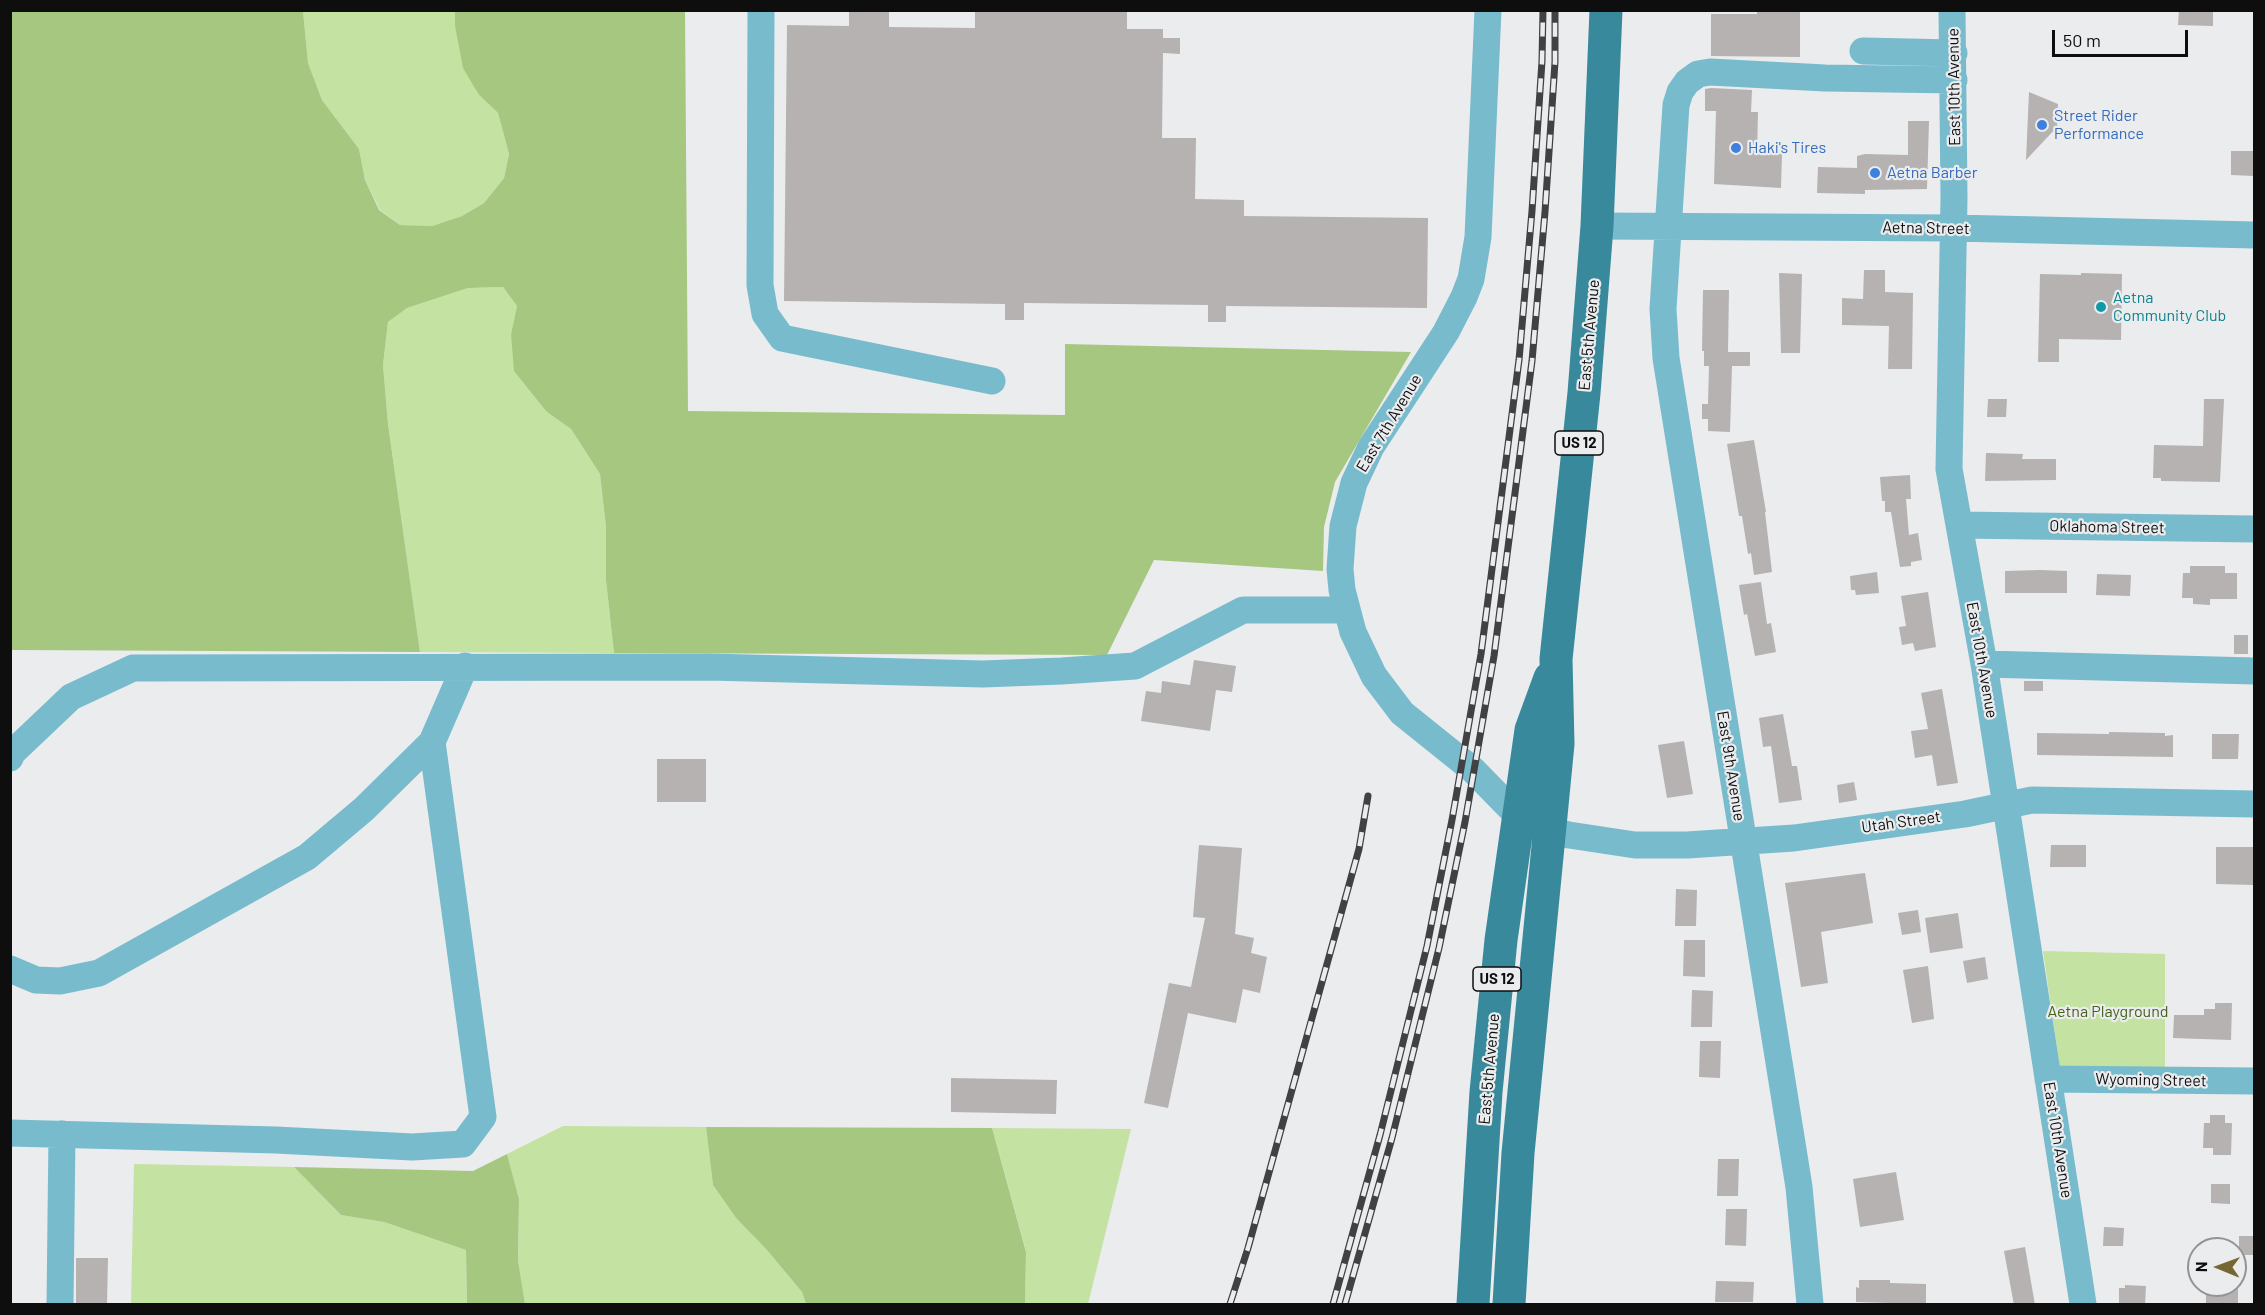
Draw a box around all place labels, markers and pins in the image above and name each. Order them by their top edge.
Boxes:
place label: Street Rider Performance [2054,106,2144,144]
marker: Street Rider Performance [2035,118,2049,132]
place label: Haki's Tires [1748,138,1826,158]
marker: Haki's Tires [1729,141,1743,155]
place label: Aetna Barber [1887,163,1978,183]
marker: Aetna Barber [1868,166,1882,180]
place label: Aetna Community Club [2113,288,2226,326]
marker: Aetna Community Club [2094,300,2108,314]

